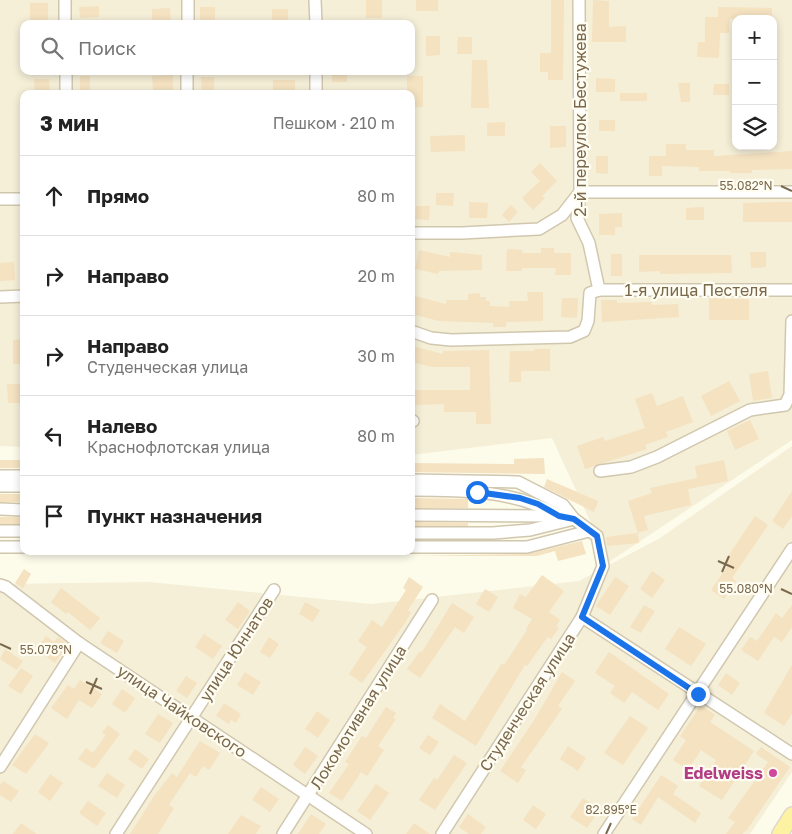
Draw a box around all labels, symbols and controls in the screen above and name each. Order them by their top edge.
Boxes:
map controls [732,15,777,150]
button: + [732,15,777,60]
search box [20,20,415,75]
street label: 2-й переулок Бестужева [570,23,590,217]
icon: search [38,34,66,62]
text: Поиск [78,36,137,59]
button: − [732,60,777,105]
button: layers [732,105,777,150]
text: 3 мин [40,110,99,136]
text: Пешком · 210 m [273,113,395,133]
text: 55.082°N [719,178,773,193]
icon: ahead [40,182,68,210]
text: Прямо [87,184,149,207]
text: 80 m [357,186,395,206]
icon: right [40,262,68,290]
text: Направо [87,264,169,287]
text: 20 m [358,266,395,286]
street label: 1-я улица Пестеля [624,280,768,300]
text: Направо [87,334,169,357]
icon: right [40,342,68,370]
text: 30 m [358,346,395,366]
text: Студенческая улица [87,357,248,377]
text: Налево [87,414,157,437]
icon: left [40,422,68,450]
text: 80 m [357,426,395,446]
text: Краснофлотская улица [87,437,270,457]
route start [466,481,489,504]
icon: arrive [40,502,68,530]
text: Пункт назначения [87,504,262,527]
text: 55.080°N [719,581,773,596]
street label: улица Юннатов [195,593,277,705]
street label: Студенческая улица [475,629,579,775]
street label: Локомотивная улица [306,641,410,793]
text: 55.078°N [20,642,72,657]
street label: улица Чайковского [113,660,251,762]
route end [687,683,710,706]
place label: Edelweiss [684,763,763,783]
marker: Edelweiss [767,767,779,779]
text: 82.895°E [585,802,637,817]

